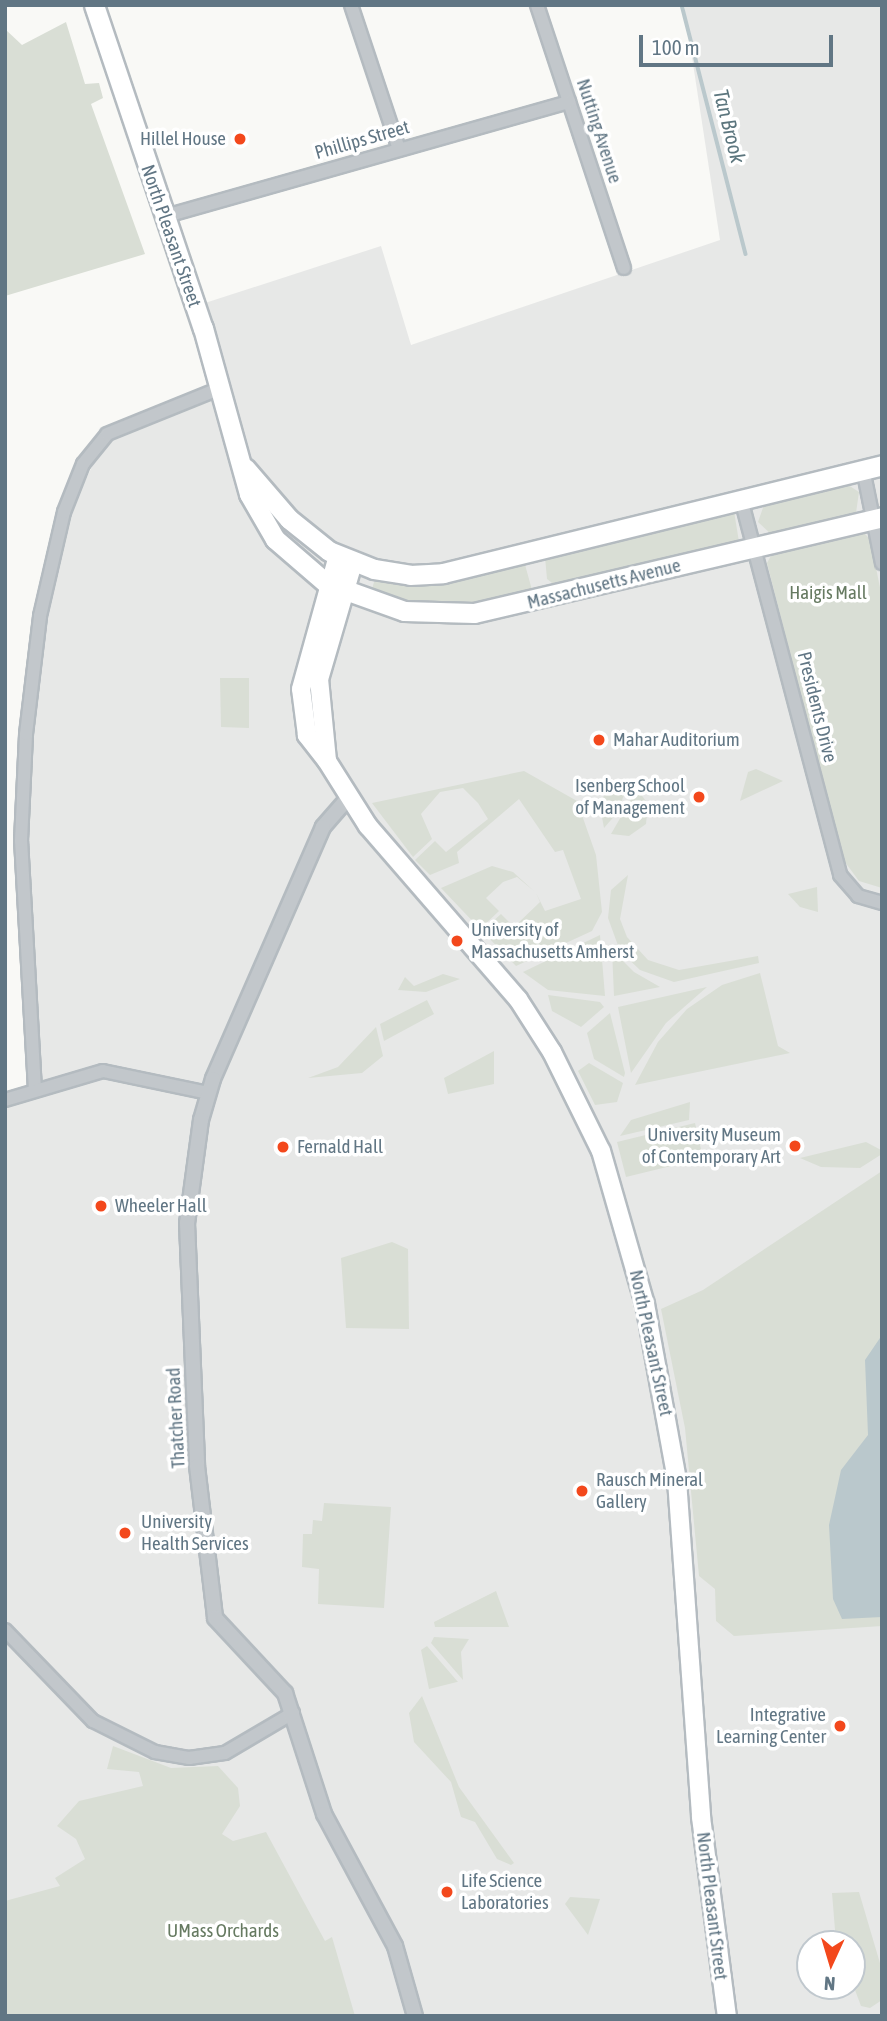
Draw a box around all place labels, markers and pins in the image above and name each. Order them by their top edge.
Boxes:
place label: Hillel House [140,128,226,150]
marker: Hillel House [232,131,248,147]
place label: Mahar Auditorium [613,729,740,751]
marker: Mahar Auditorium [591,732,607,748]
place label: Isenberg School of Management [575,775,685,819]
marker: Isenberg School of Management [691,789,707,805]
place label: University of Massachusetts Amherst [471,919,634,963]
marker: University of Massachusetts Amherst [449,933,465,949]
place label: University Museum of Contemporary Art [642,1124,781,1168]
place label: Fernald Hall [297,1136,383,1158]
marker: University Museum of Contemporary Art [787,1138,803,1154]
marker: Fernald Hall [275,1139,291,1155]
place label: Wheeler Hall [115,1195,207,1217]
marker: Wheeler Hall [93,1198,109,1214]
place label: Rausch Mineral Gallery [596,1469,703,1513]
marker: Rausch Mineral Gallery [574,1483,590,1499]
place label: University Health Services [141,1511,249,1555]
marker: University Health Services [115,1523,135,1543]
place label: Integrative Learning Center [716,1704,826,1748]
marker: Integrative Learning Center [832,1718,848,1734]
place label: Life Science Laboratories [461,1870,549,1914]
marker: Life Science Laboratories [439,1884,455,1900]

